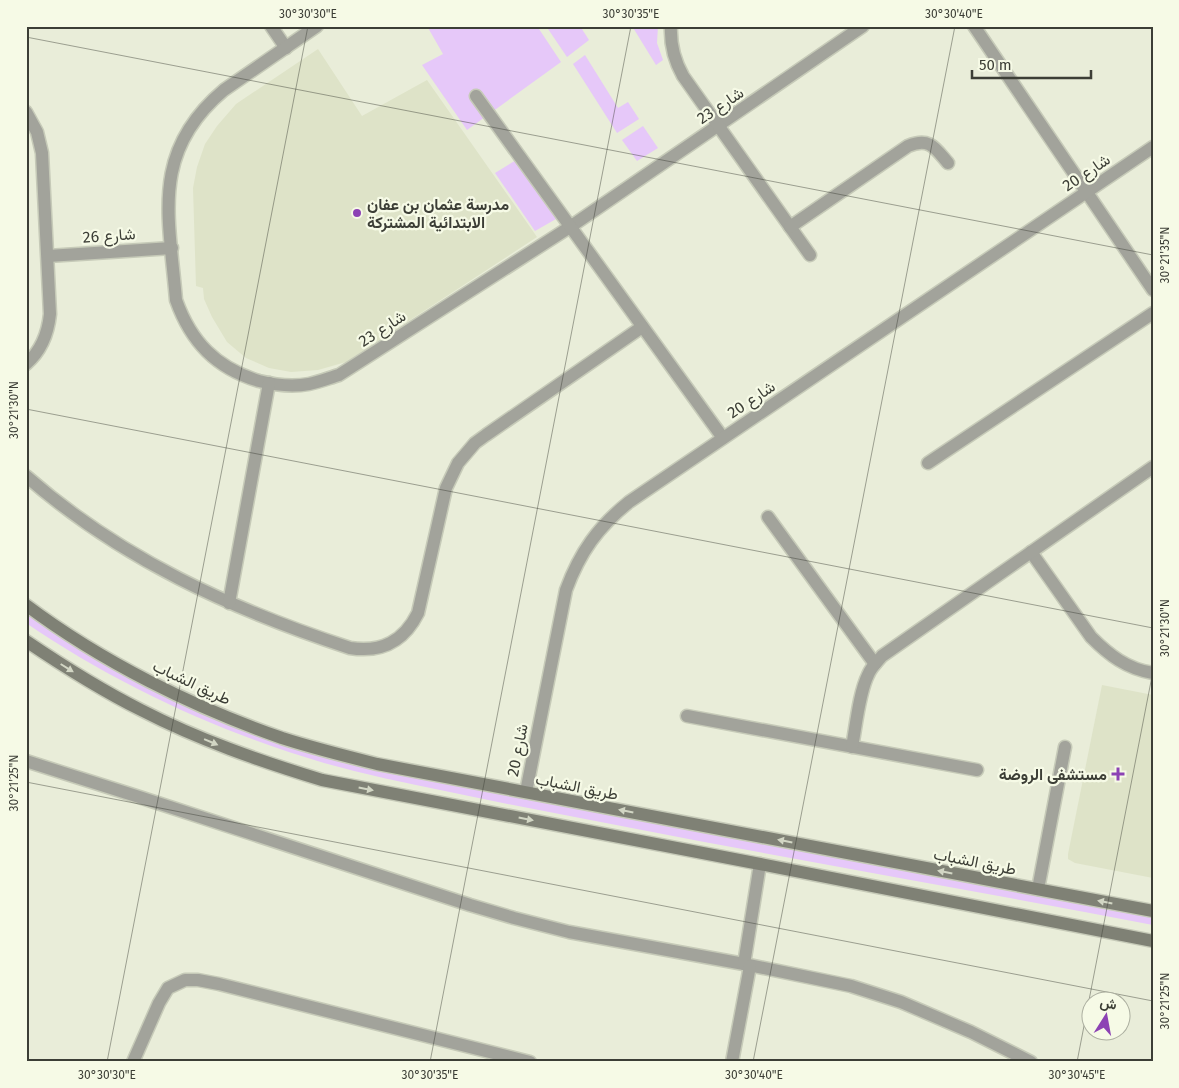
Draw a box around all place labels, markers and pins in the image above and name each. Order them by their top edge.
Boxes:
place label: مدرسة عثمان بن عفان الابتدائية المشتركة [367,195,509,233]
marker: مدرسة عثمان بن عفان الابتدائية المشتركة [351,207,363,219]
place label: مستشفى الروضة [999,765,1107,785]
marker: مستشفى الروضة [1111,767,1125,781]

